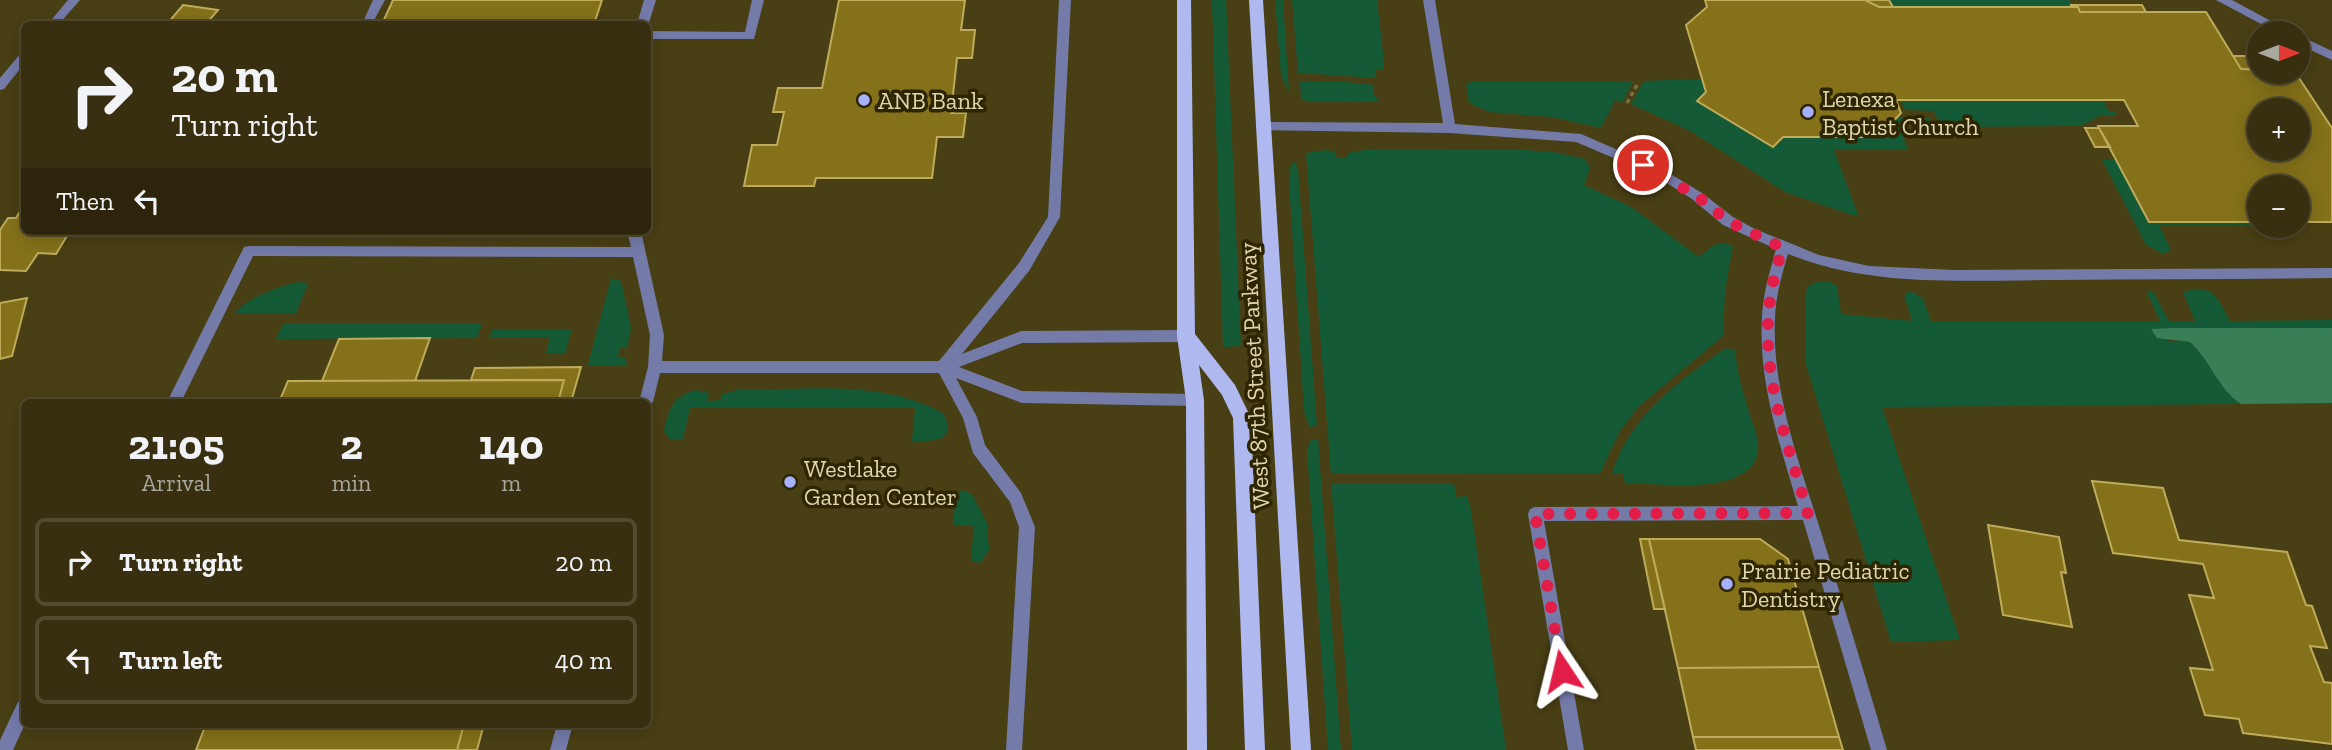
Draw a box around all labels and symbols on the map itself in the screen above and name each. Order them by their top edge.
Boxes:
north arrow [2247,21,2310,84]
place label: Lenexa Baptist Church [1822,84,1979,141]
place label: ANB Bank [878,86,984,115]
marker: ANB Bank [856,92,872,108]
marker: Lenexa Baptist Church [1800,104,1816,120]
pin [1613,135,1673,195]
street label: West 87th Street Parkway [1232,241,1275,510]
place label: Westlake Garden Center [804,454,957,511]
marker: Westlake Garden Center [782,474,798,490]
place label: Prairie Pediatric Dentistry [1741,556,1910,613]
marker: Prairie Pediatric Dentistry [1719,576,1735,592]
position arrow [1525,634,1599,708]

